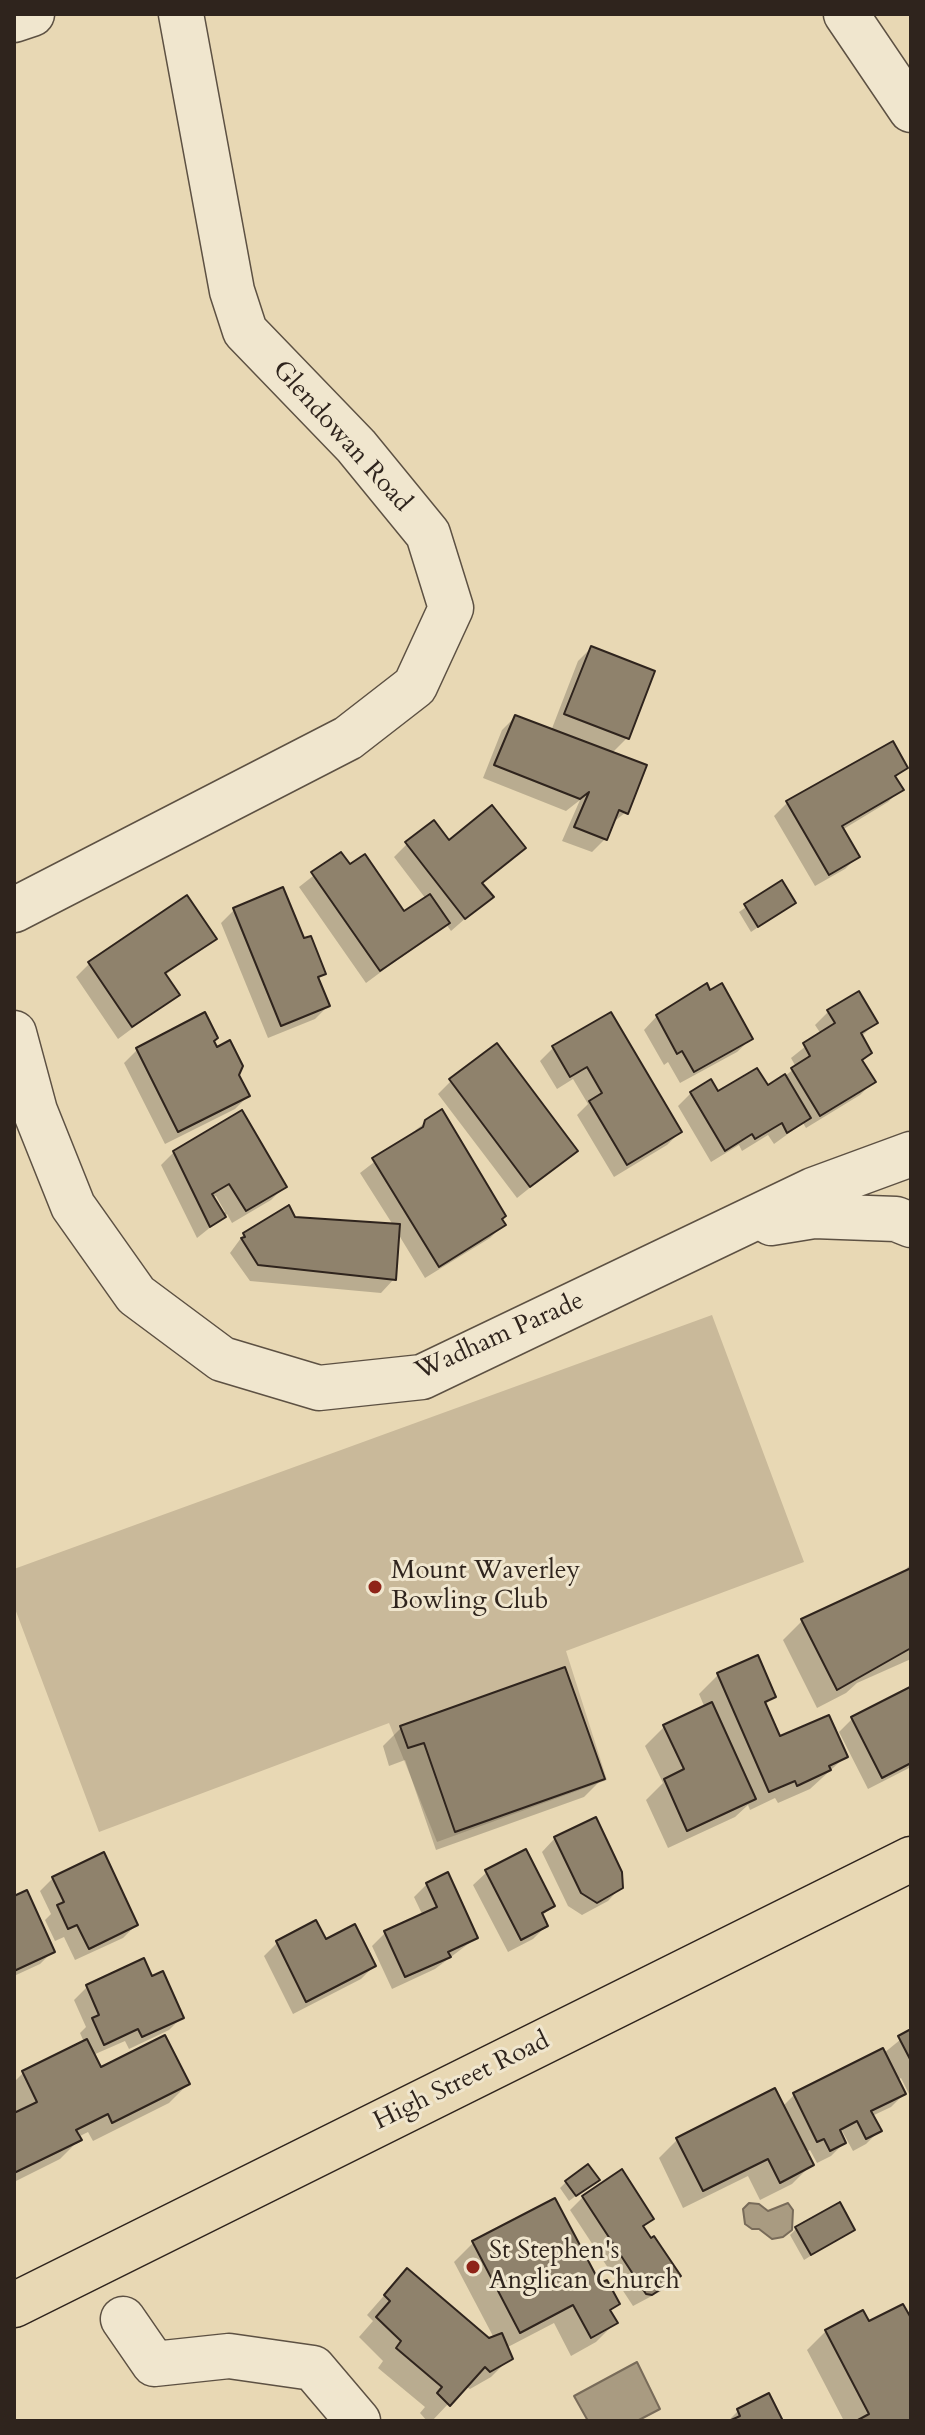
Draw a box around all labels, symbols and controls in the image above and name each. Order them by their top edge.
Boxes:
street label: Glendowan Road [265,355,417,519]
street label: Wadham Parade [411,1286,589,1388]
place label: Mount Waverley Bowling Club [391,1556,580,1618]
marker: Mount Waverley Bowling Club [366,1578,384,1596]
street label: High Street Road [369,2026,555,2138]
place label: St Stephen's Anglican Church [489,2236,680,2298]
marker: St Stephen's Anglican Church [464,2258,482,2276]

